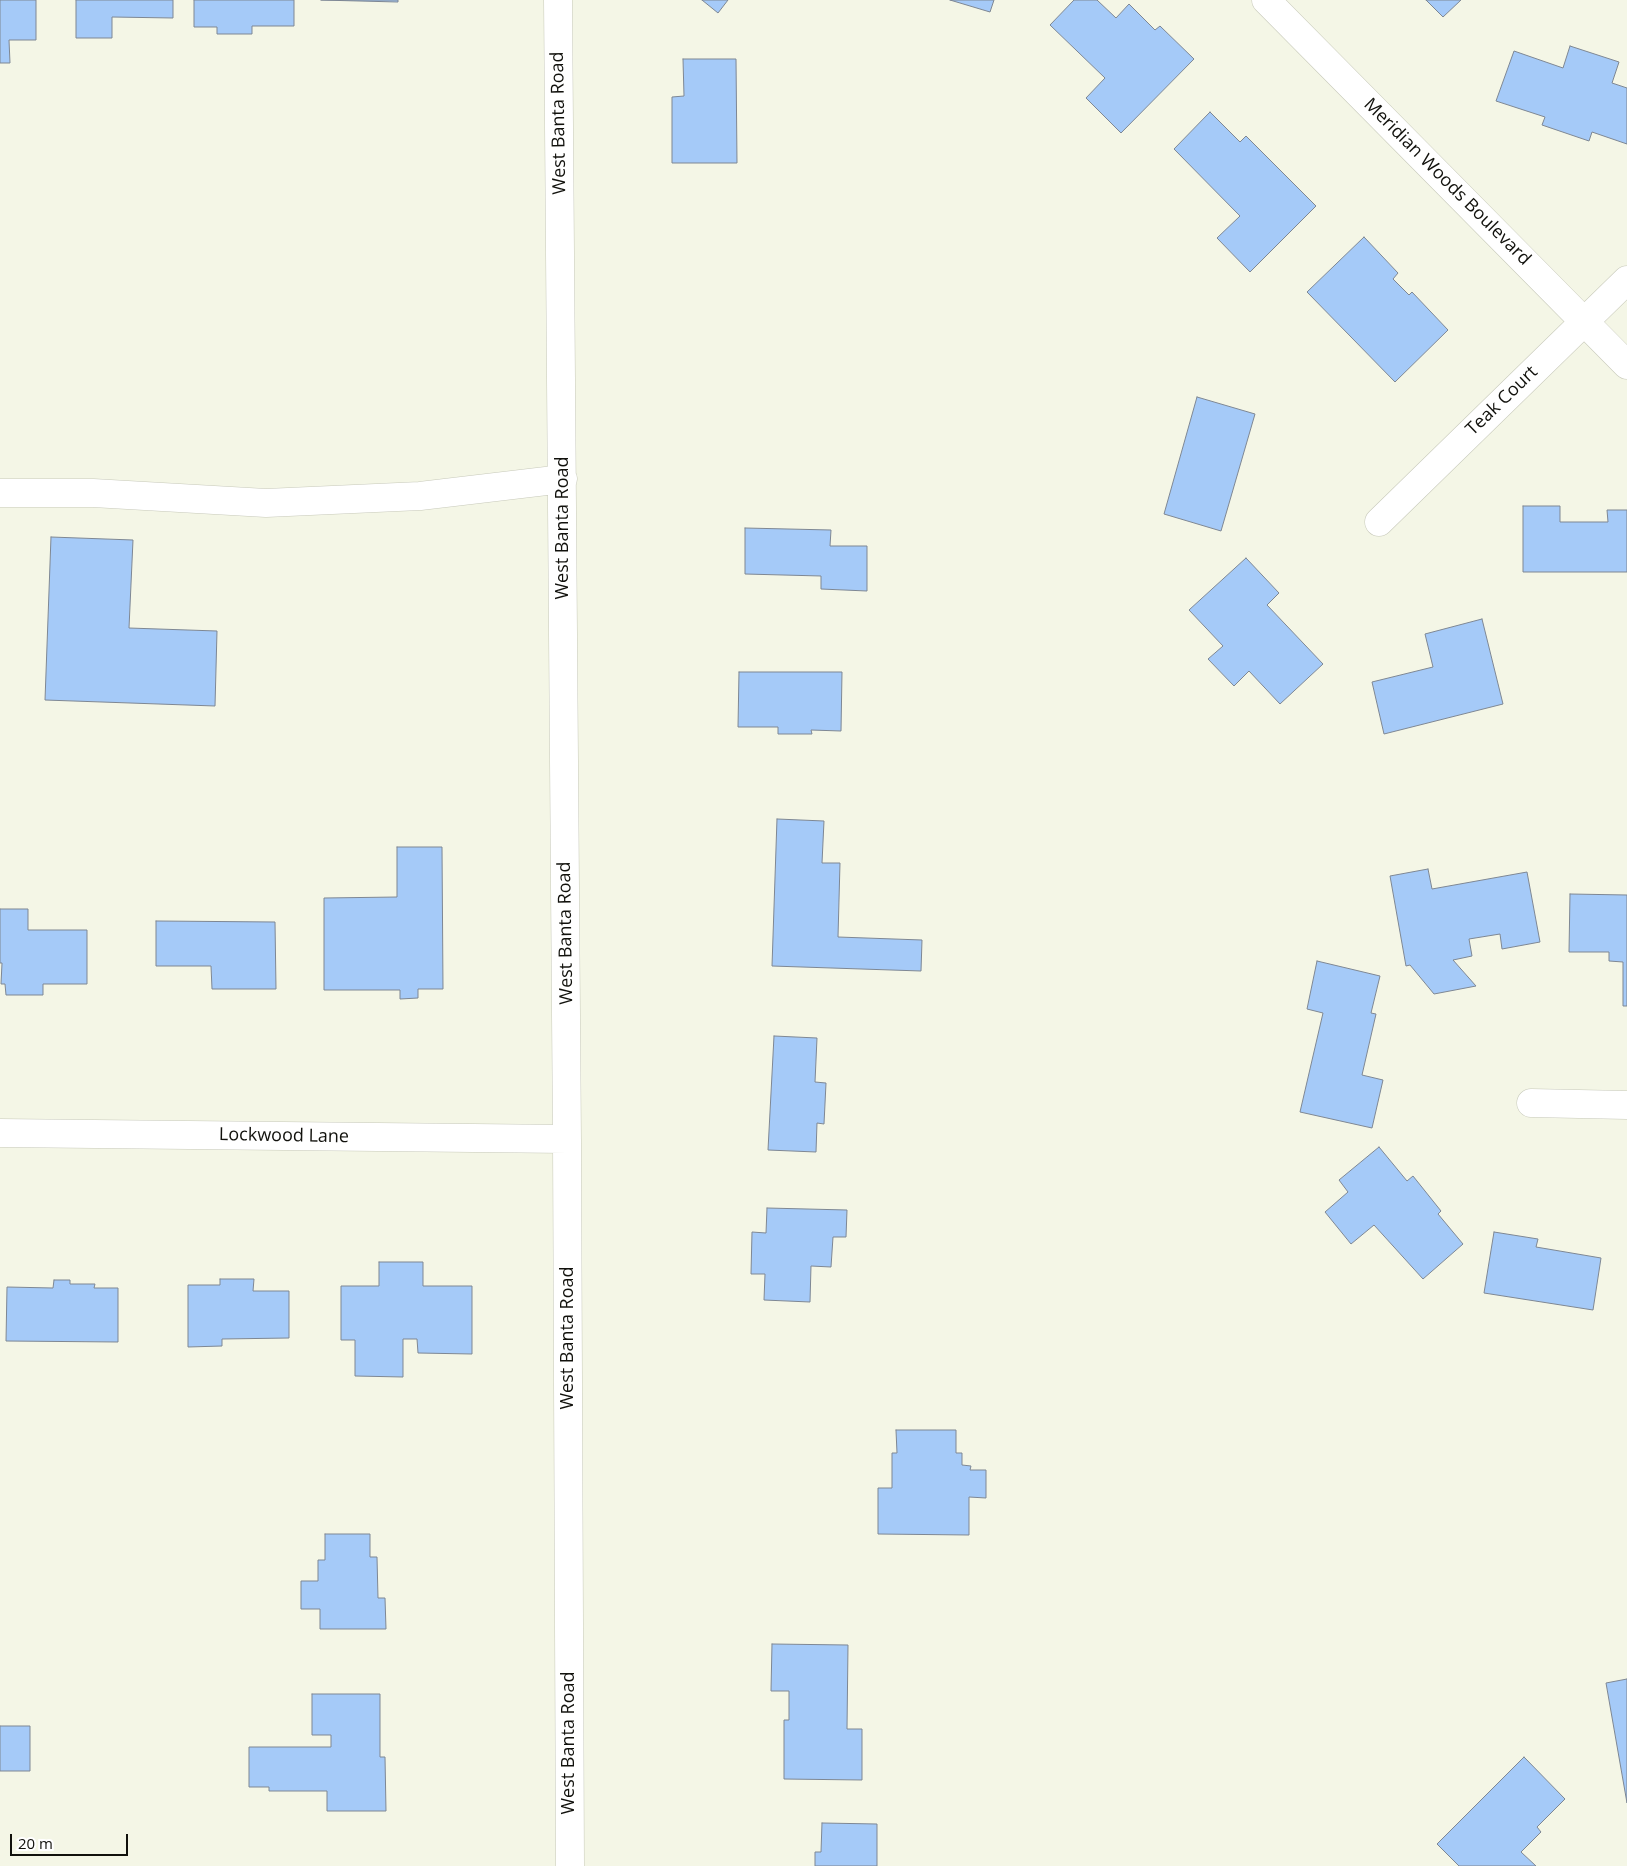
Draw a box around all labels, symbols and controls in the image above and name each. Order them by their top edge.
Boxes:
street label: West Banta Road [547,51,571,195]
street label: Meridian Woods Boulevard [1359,94,1535,270]
street label: Teak Court [1462,362,1542,440]
street label: West Banta Road [552,456,574,600]
street label: West Banta Road [554,861,578,1005]
street label: Lockwood Lane [219,1124,349,1148]
street label: West Banta Road [557,1266,579,1410]
street label: West Banta Road [558,1671,580,1815]
scale bar [12,1824,130,1856]
text: 20 m [18,1833,53,1853]

